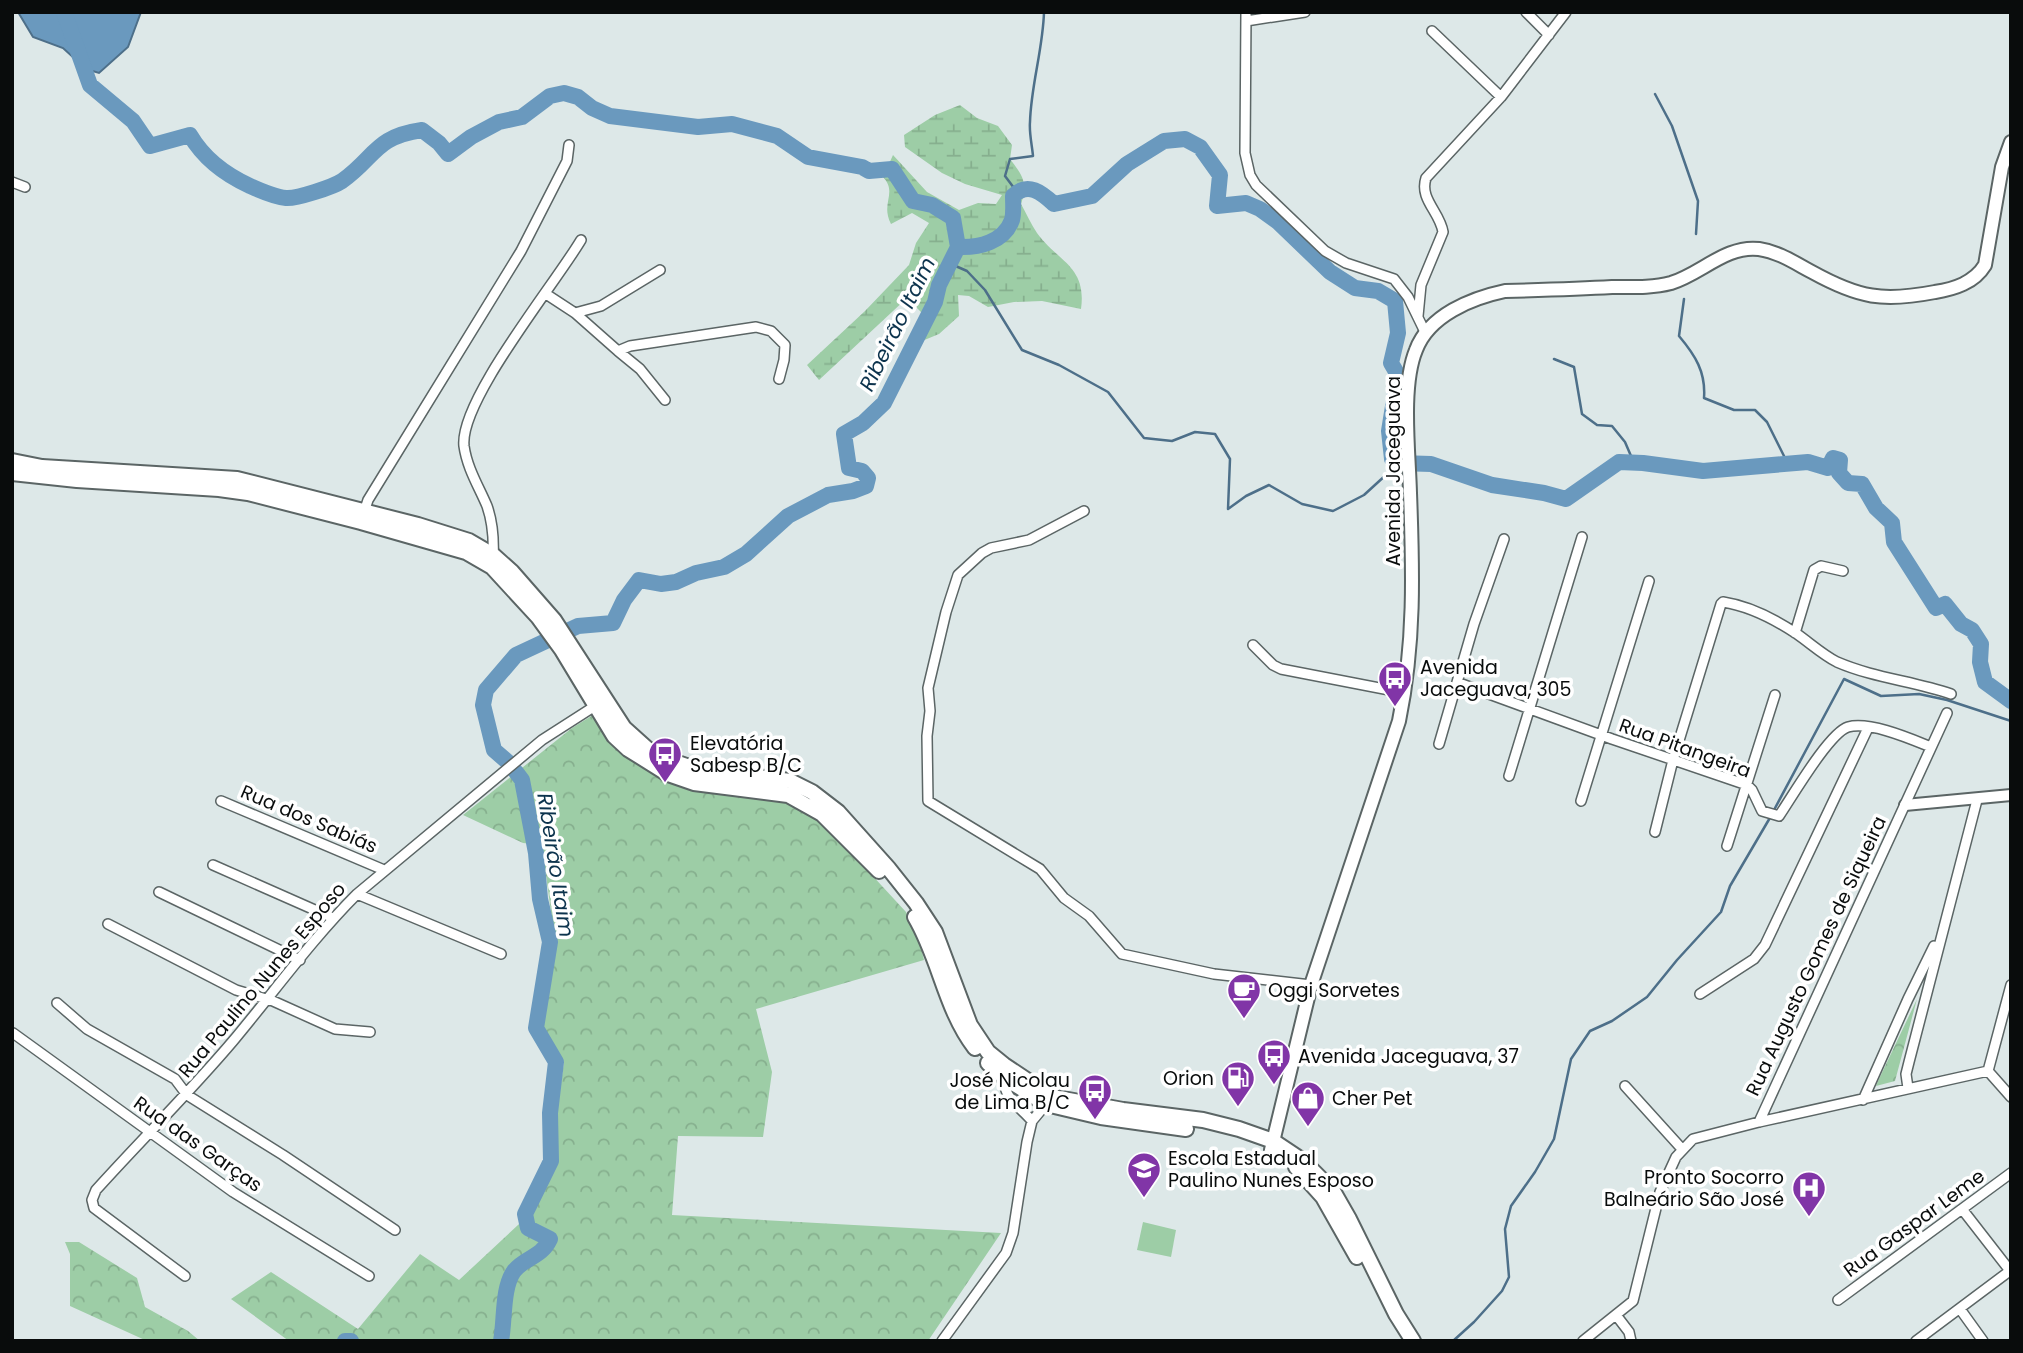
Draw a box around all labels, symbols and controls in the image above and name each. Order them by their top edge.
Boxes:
water label: Ribeirão Itaim [852,252,942,396]
street label: Avenida Jaceguava [1380,376,1407,566]
place label: Avenida Jaceguava, 305 [1420,654,1571,703]
bus stop icon: Avenida Jaceguava, 305 [1376,659,1414,708]
street label: Rua Pitangeira [1615,712,1755,784]
place label: Elevatória Sabesp B/C [690,730,802,779]
bus stop icon: Elevatória Sabesp B/C [646,735,684,784]
street label: Rua dos Sabiás [237,778,381,860]
water label: Ribeirão Itaim [530,791,582,939]
street label: Rua Augusto Gomes de Siqueira [1739,812,1893,1100]
street label: Rua Paulino Nunes Esposo [172,876,352,1084]
cafe icon: Oggi Sorvetes [1225,971,1263,1020]
place label: Oggi Sorvetes [1268,977,1400,1004]
bus stop icon: Avenida Jaceguava, 37 [1255,1037,1293,1086]
place label: Avenida Jaceguava, 37 [1298,1043,1519,1070]
fuel station icon: Orion [1219,1059,1257,1108]
place label: Orion [1163,1065,1214,1092]
place label: José Nicolau de Lima B/C [950,1067,1070,1116]
bus stop icon: José Nicolau de Lima B/C [1076,1072,1114,1121]
shop icon: Cher Pet [1289,1079,1327,1128]
place label: Cher Pet [1332,1085,1413,1112]
street label: Rua das Garças [128,1090,268,1198]
place label: Escola Estadual Paulino Nunes Esposo [1168,1145,1374,1194]
school or university icon: Escola Estadual Paulino Nunes Esposo [1125,1150,1163,1199]
street label: Rua Gaspar Leme [1838,1163,1990,1283]
place label: Pronto Socorro Balneário São José [1604,1164,1784,1213]
hospital icon: Pronto Socorro Balneário São José [1790,1169,1828,1218]

